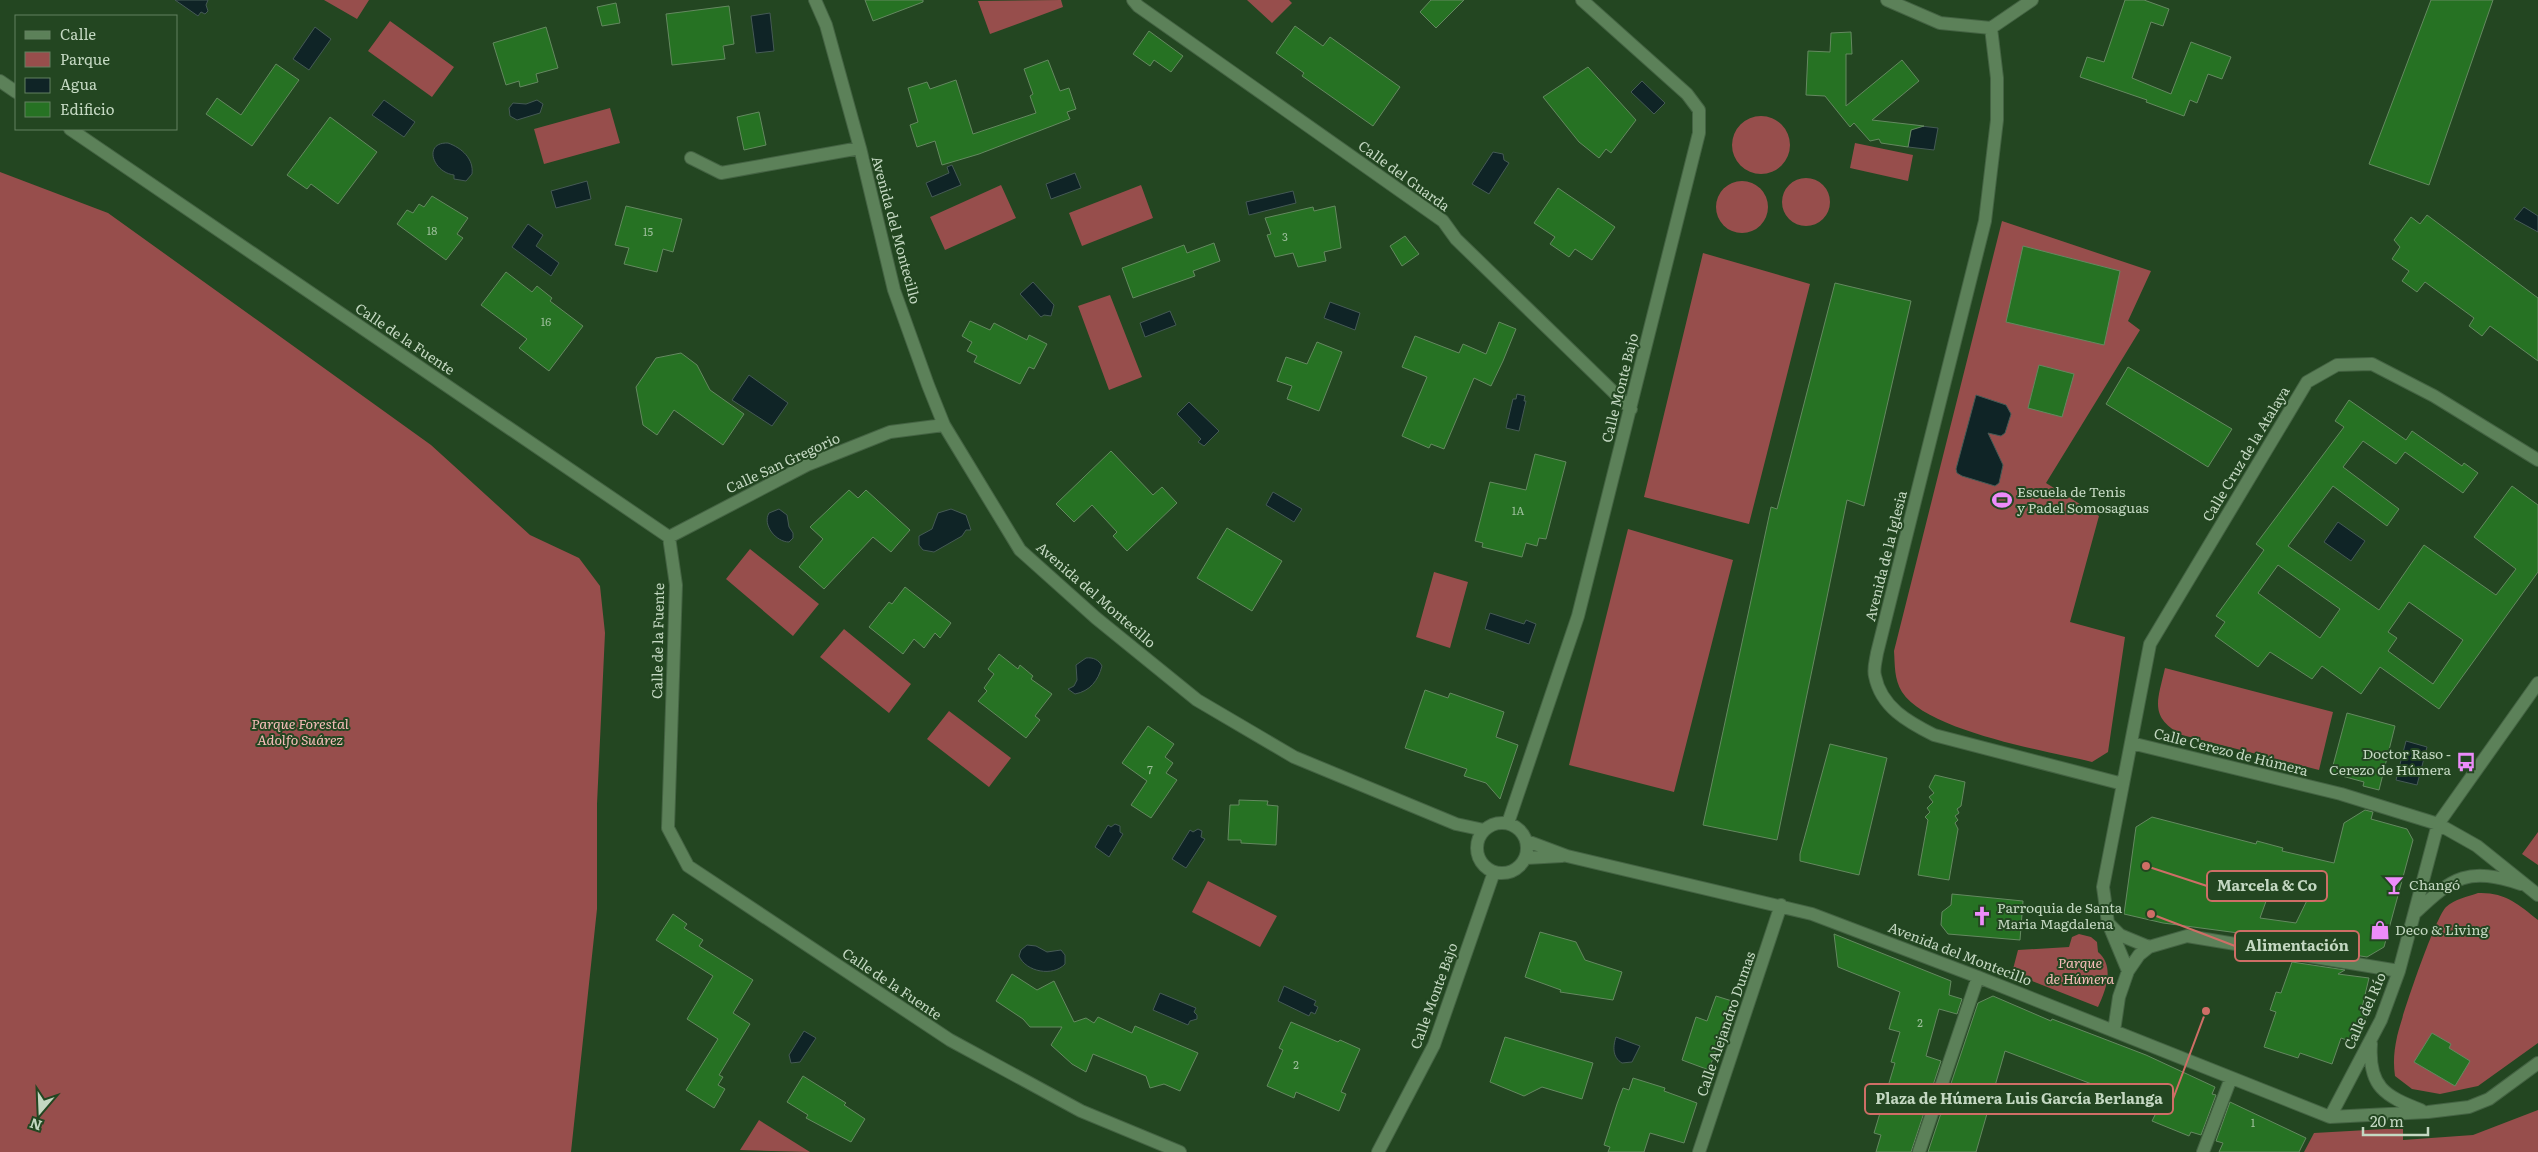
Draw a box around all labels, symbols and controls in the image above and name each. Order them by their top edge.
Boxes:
legend [15,15,178,130]
text: Calle [60,22,96,45]
text: Parque [60,47,110,70]
text: Agua [60,72,98,95]
text: Edificio [60,97,115,120]
street label: Calle del Guarda [1355,135,1455,216]
street label: Avenida del Montecillo [868,153,926,306]
house number: 18 [427,222,437,238]
house number: 15 [643,223,653,239]
house number: 3 [1282,228,1288,244]
street label: Calle de la Fuente [352,297,459,379]
house number: 16 [541,313,551,329]
street label: Calle Monte Bajo [1596,331,1642,444]
street label: Calle Cruz de la Atalaya [2197,382,2294,525]
street label: Calle San Gregorio [722,427,843,497]
place label: Escuela de Tenis y Padel Somosaguas [2017,481,2149,517]
street label: Avenida de la Iglesia [1859,488,1911,623]
sports icon: Escuela de Tenis y Padel Somosaguas [1991,489,2013,511]
house number: 1A [1512,502,1524,518]
street label: Avenida del Montecillo [1033,537,1161,652]
street label: Calle de la Fuente [646,583,668,699]
park label: Parque Forestal Adolfo Suárez [251,713,349,749]
street label: Calle Cerezo de Húmera [2152,722,2311,780]
place label: Doctor Raso - Cerezo de Húmera [2329,743,2451,779]
bus stop icon: Doctor Raso - Cerezo de Húmera [2455,751,2477,773]
house number: 7 [1147,761,1153,777]
callout: Marcela & Co [2207,871,2327,901]
text: Marcela & Co [2217,873,2317,896]
bar icon: Changó [2383,874,2405,896]
place label: Changó [2409,874,2460,894]
place label: Parroquia de Santa Maria Magdalena [1997,897,2123,933]
church icon: Parroquia de Santa Maria Magdalena [1971,905,1993,927]
street label: Avenida del Montecillo [1886,916,2035,990]
shop icon: Deco & Living [2369,919,2391,941]
place label: Deco & Living [2395,919,2488,939]
callout: Alimentación [2235,931,2359,961]
text: Alimentación [2245,933,2349,956]
street label: Calle Monte Bajo [1405,940,1462,1052]
street label: Calle de la Fuente [839,942,946,1024]
street label: Calle Alejandro Dumas [1691,948,1759,1099]
park label: Parque de Húmera [2046,952,2114,988]
street label: Calle del Río [2338,969,2390,1052]
house number: 2 [1917,1014,1923,1030]
house number: 2 [1293,1056,1299,1072]
callout: Plaza de Húmera Luis García Berlanga [1865,1084,2173,1114]
text: Plaza de Húmera Luis García Berlanga [1875,1086,2163,1109]
north arrow [15,1087,65,1137]
scale bar [2363,1104,2428,1136]
text: 20 m [2370,1109,2404,1132]
text: N [26,1114,44,1137]
house number: 1 [2251,1114,2256,1130]

